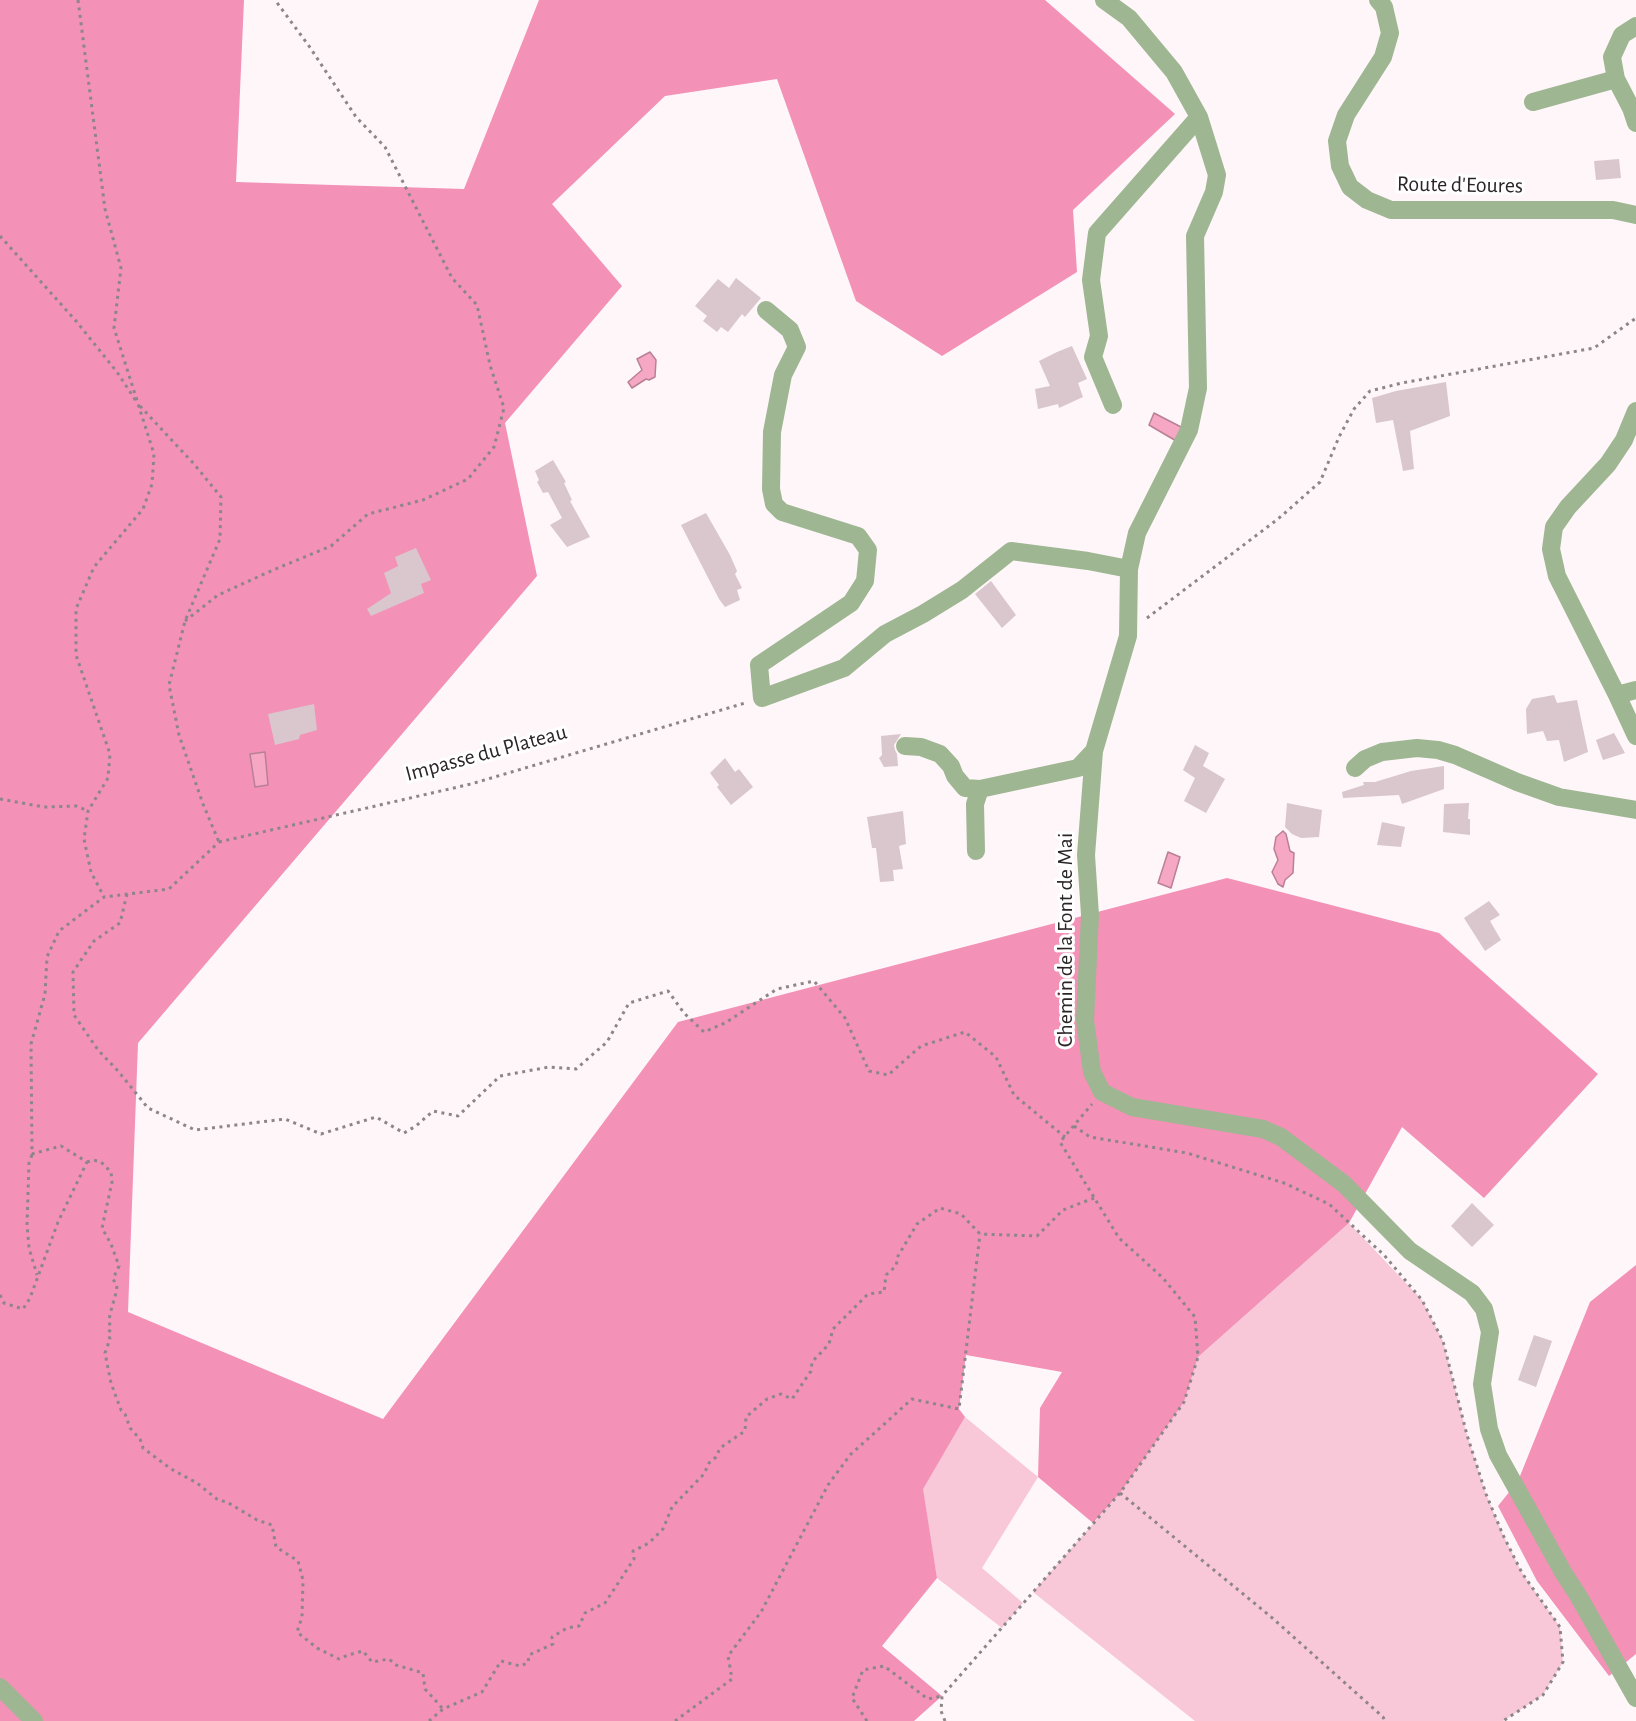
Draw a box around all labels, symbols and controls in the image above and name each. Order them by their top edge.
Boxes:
street label: Route d'Eoures [1397,171,1523,199]
street label: Impasse du Plateau [402,719,570,787]
street label: Chemin de la Font de Mai [1052,833,1078,1047]

